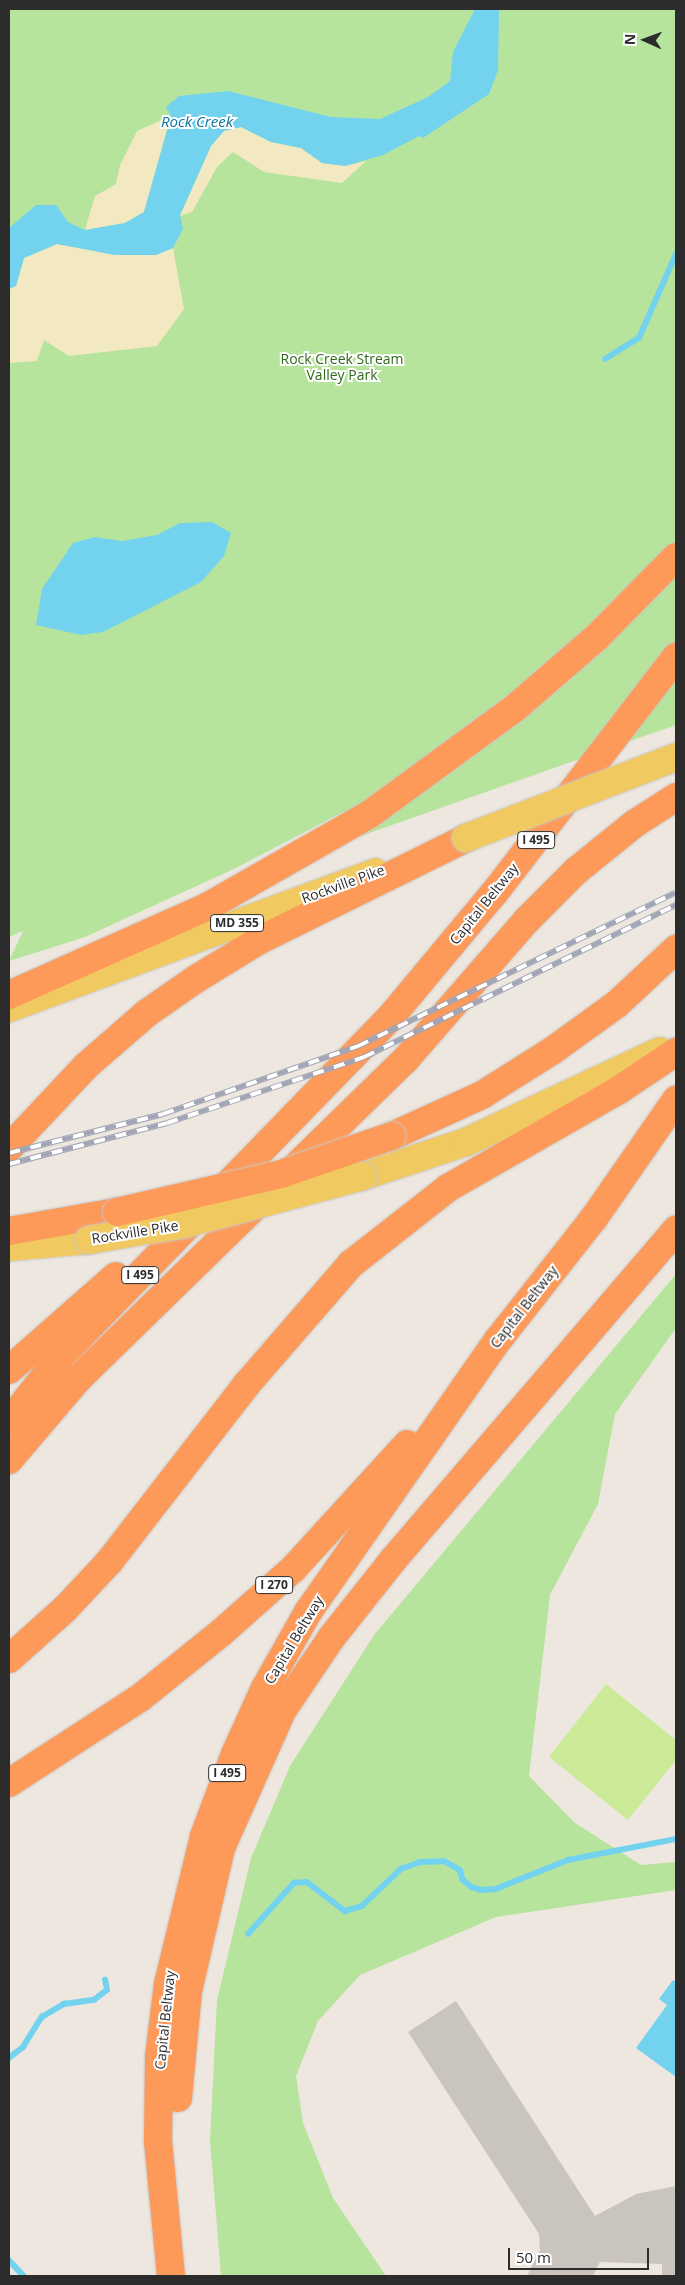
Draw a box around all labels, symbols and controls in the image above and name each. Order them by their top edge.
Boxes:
north arrow [620,15,670,65]
text: N [620,33,639,45]
water label: Rock Creek [161,113,233,131]
park label: Rock Creek Stream Valley Park [280,351,404,384]
road number: I 495 [516,830,556,850]
street label: Capital Beltway [446,860,522,948]
street label: Rockville Pike [299,861,387,907]
road number: MD 355 [210,914,264,932]
street label: Rockville Pike [91,1217,179,1247]
street label: Capital Beltway [487,1263,561,1351]
road number: I 495 [120,1266,160,1284]
road number: I 270 [254,1576,294,1594]
street label: Capital Beltway [261,1593,327,1687]
road number: I 495 [207,1764,247,1782]
street label: Capital Beltway [151,1970,179,2070]
scale bar [510,2238,651,2270]
text: 50 m [516,2247,551,2267]

